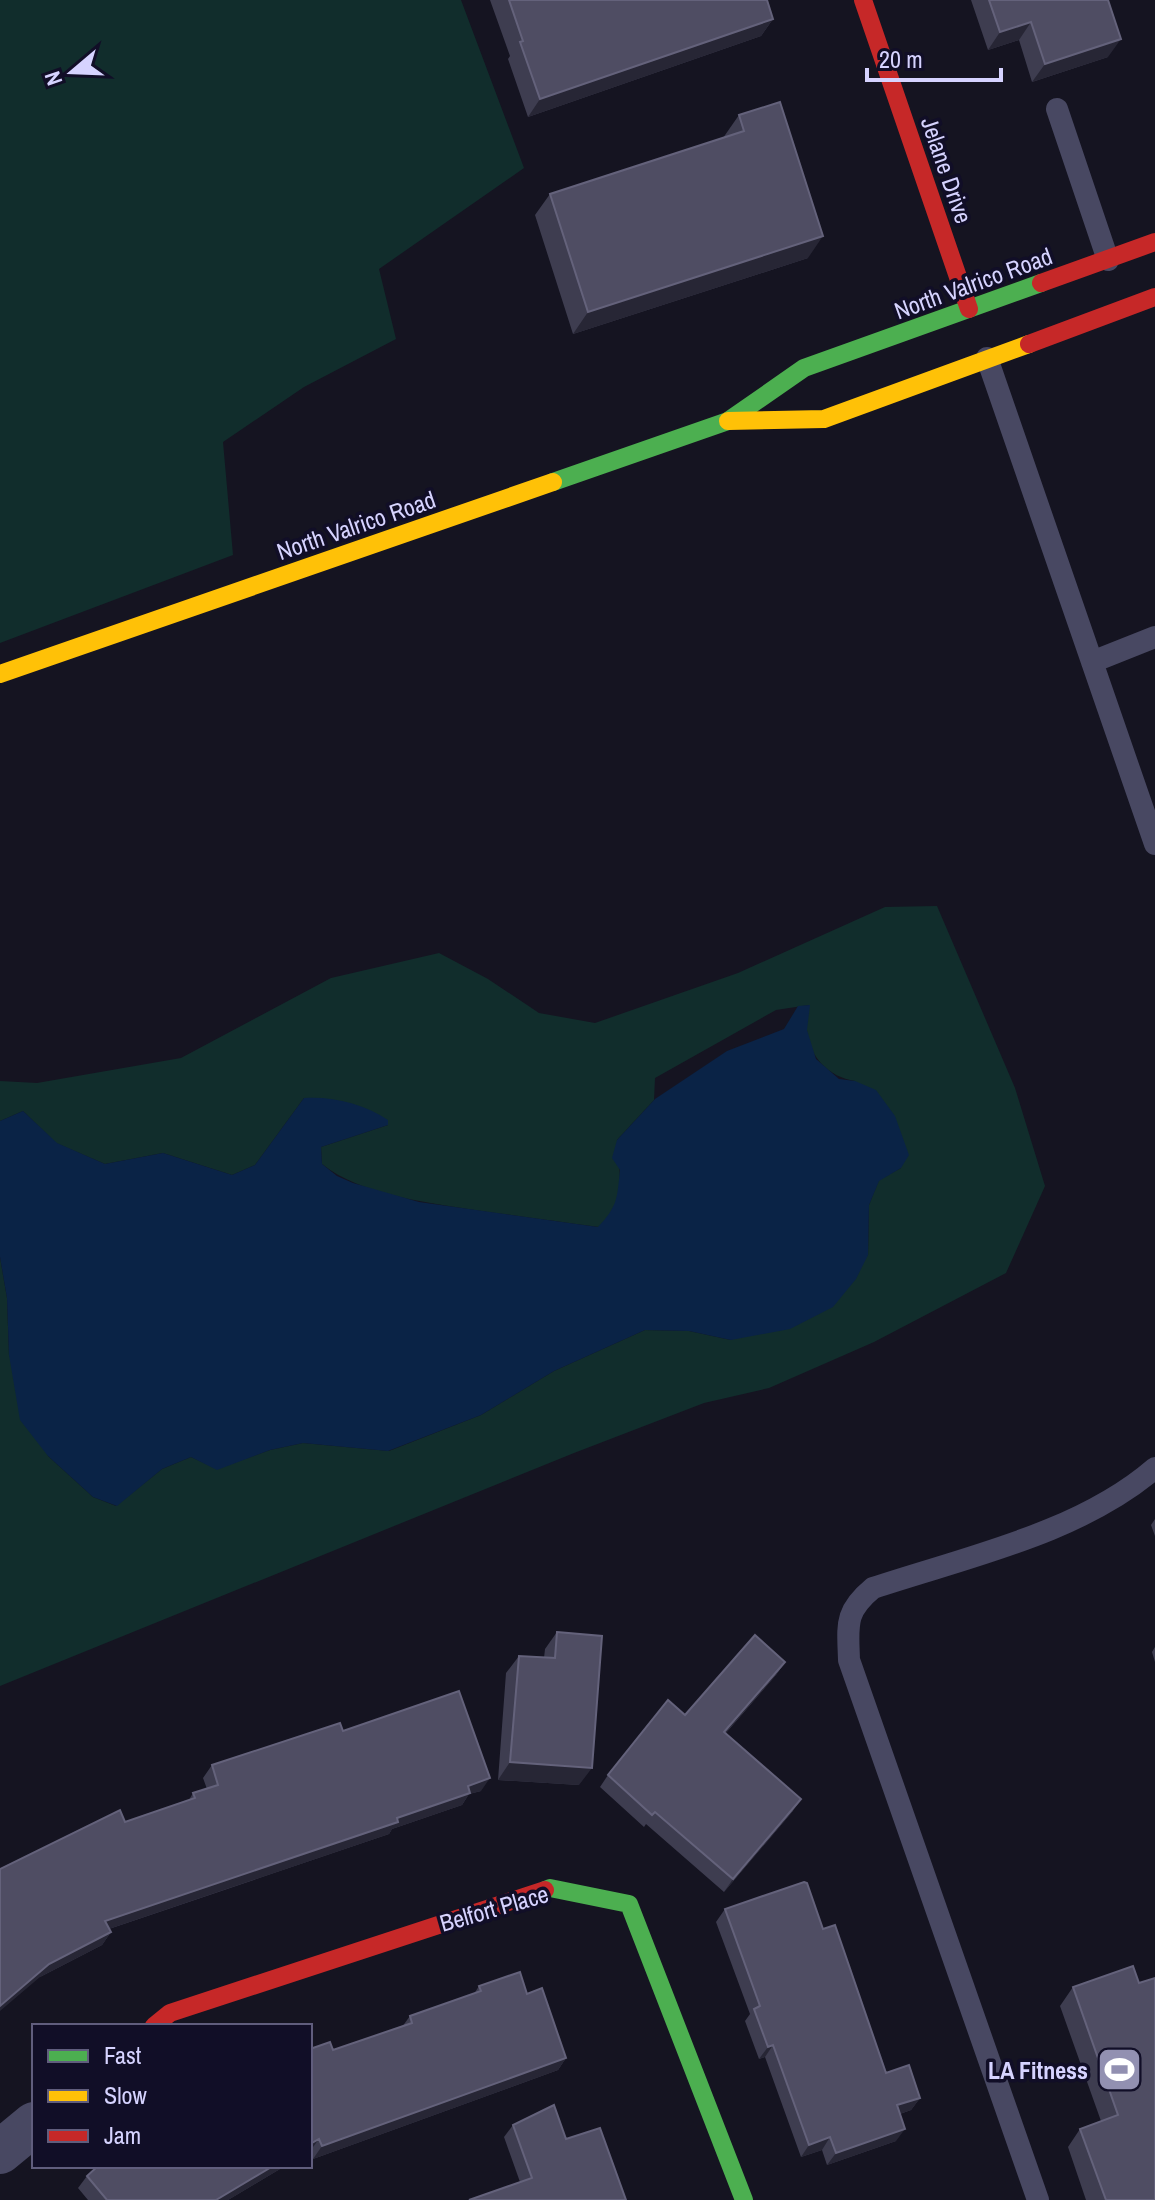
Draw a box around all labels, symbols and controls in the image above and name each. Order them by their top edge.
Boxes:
north arrow [32,32,112,112]
scale bar [867,32,1001,82]
text: 20 m [879,43,923,75]
text: N [37,67,69,90]
street label: Jelane Drive [914,113,980,227]
street label: North Valrico Road [890,240,1056,326]
street label: North Valrico Road [272,483,440,567]
street label: Belfort Place [436,1877,552,1939]
legend [32,2024,312,2168]
text: Fast [104,2039,142,2071]
sports icon: LA Fitness [1095,2046,1143,2094]
place label: LA Fitness [988,2054,1088,2086]
text: Slow [104,2079,147,2111]
text: Jam [104,2119,141,2151]

